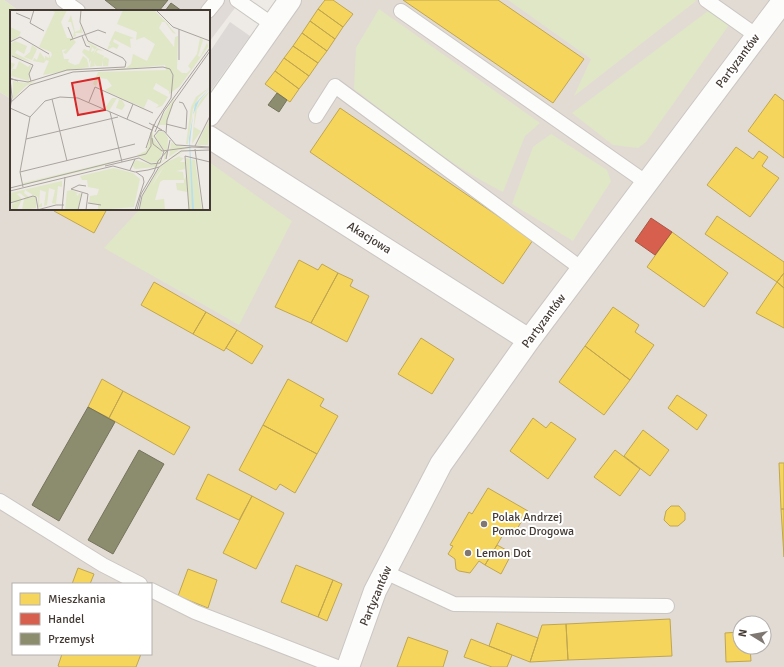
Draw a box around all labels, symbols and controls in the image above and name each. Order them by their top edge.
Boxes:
inset map [10,10,210,210]
street label: Partyzantów [713,31,763,91]
street label: Akacjowa [344,219,394,257]
street label: Partyzantów [519,291,569,351]
place label: Polak Andrzej Pomoc Drogowa [492,510,574,539]
marker: Polak Andrzej Pomoc Drogowa [479,519,489,529]
place label: Lemon Dot [476,546,531,561]
marker: Lemon Dot [463,548,473,558]
street label: Partyzantów [357,563,396,628]
legend [12,583,152,655]
text: Mieszkania [48,592,106,607]
text: Handel [48,612,85,627]
north arrow [732,615,772,655]
text: N [736,628,750,638]
text: Przemysł [48,632,95,647]

